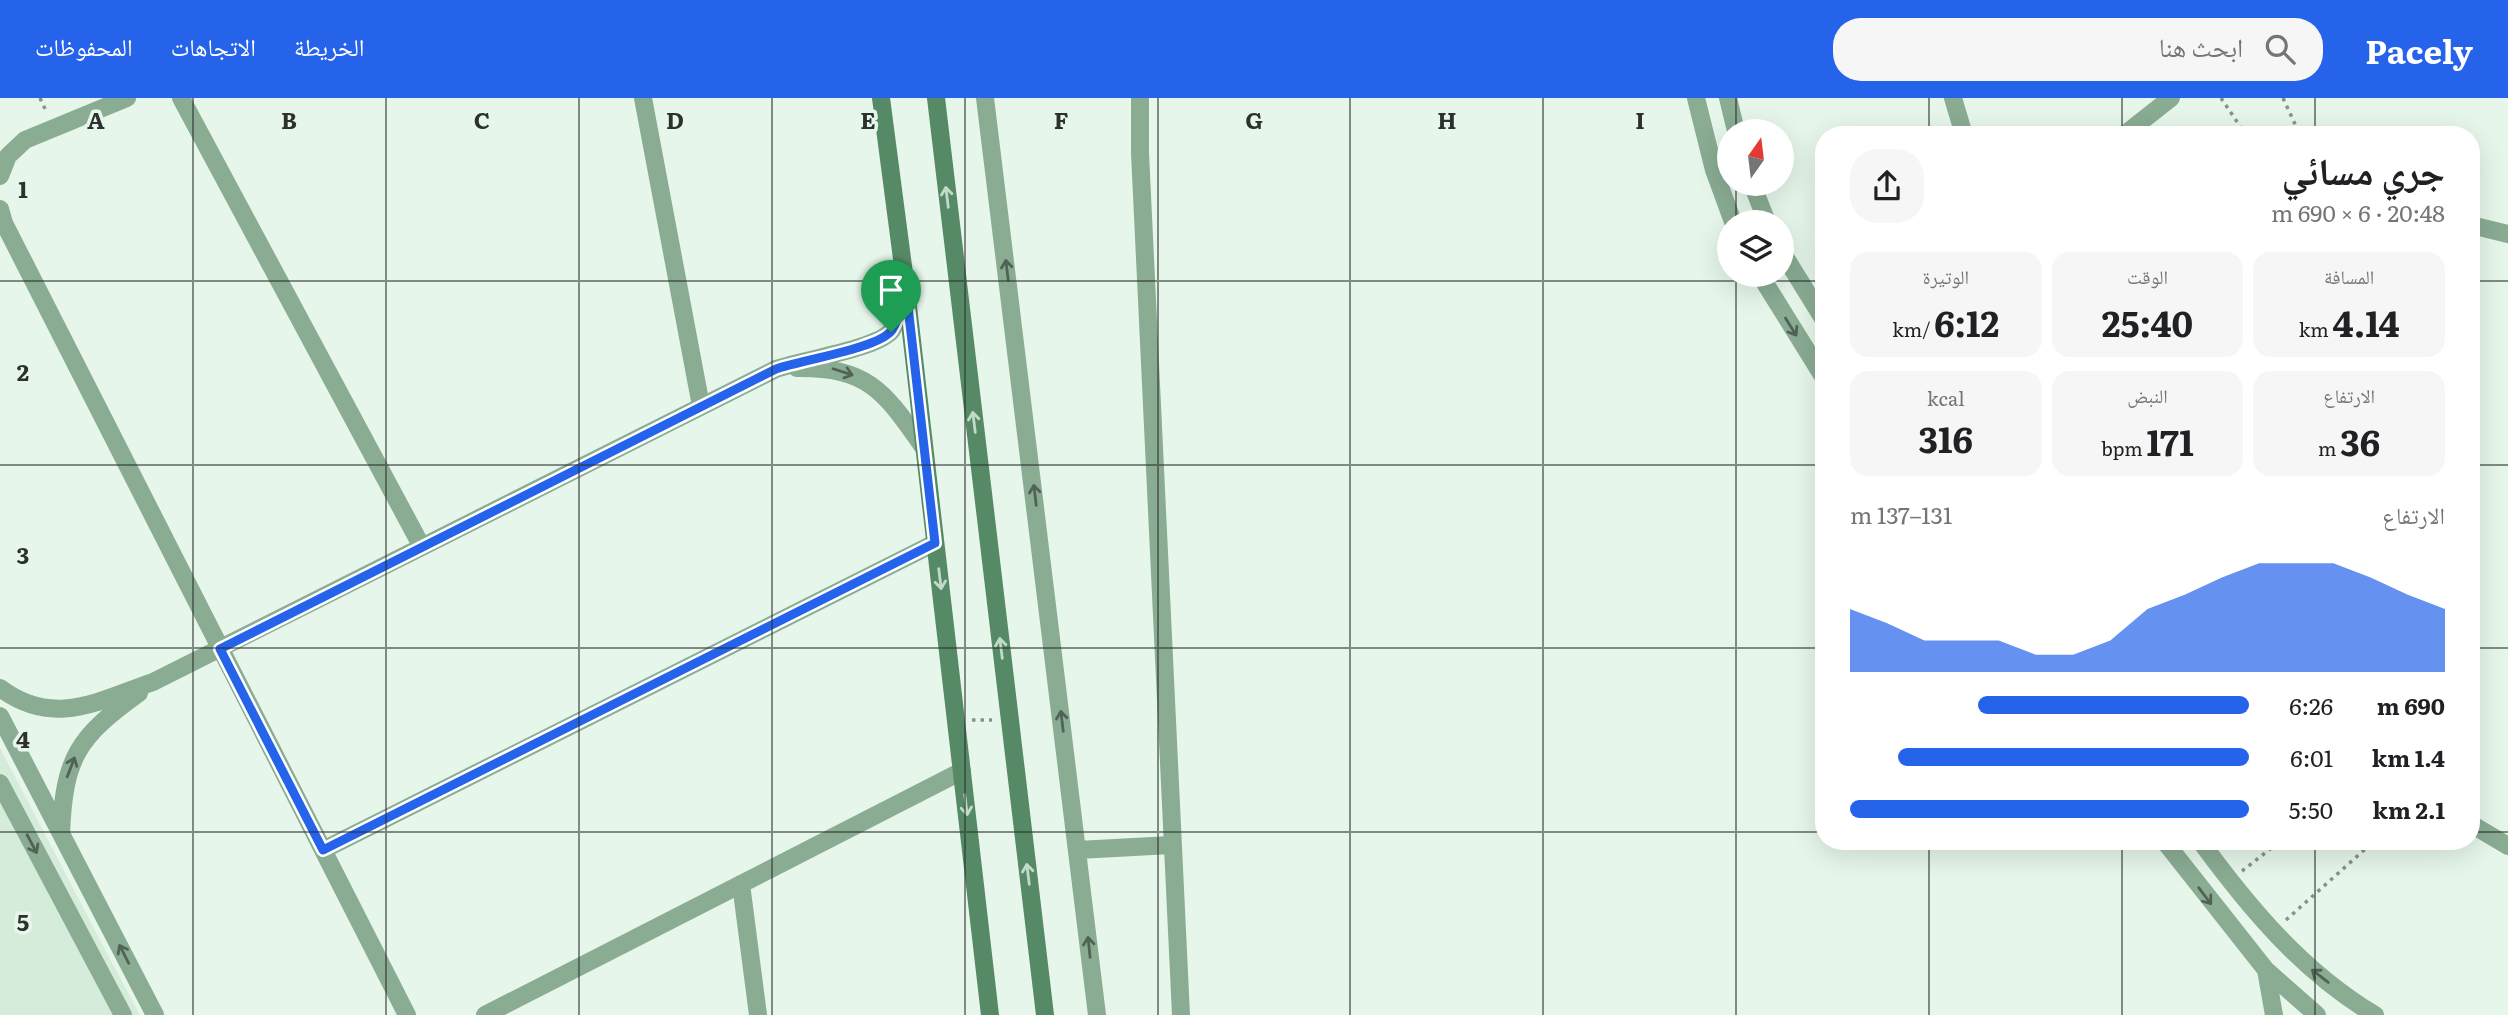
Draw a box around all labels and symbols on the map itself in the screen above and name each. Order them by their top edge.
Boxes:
text: A [87,102,105,136]
text: B [281,102,297,136]
text: C [474,102,490,136]
text: D [666,102,684,136]
text: E [860,102,876,136]
text: F [1054,102,1069,136]
text: G [1245,102,1263,136]
text: H [1437,102,1457,136]
text: I [1635,102,1645,136]
north arrow [1717,119,1794,196]
text: 1 [18,171,28,205]
one-way arrow [941,186,954,208]
one-way arrow [1000,259,1013,281]
pin [861,260,921,332]
one-way arrow [1784,316,1798,336]
text: 2 [17,354,29,388]
one-way arrow [832,367,854,379]
one-way arrow [968,412,981,434]
one-way arrow [1028,485,1041,507]
text: 3 [17,537,29,571]
one-way arrow [933,567,946,590]
one-way arrow [995,638,1008,660]
one-way arrow [1056,710,1069,733]
text: 4 [16,721,30,755]
one-way arrow [66,757,78,779]
one-way arrow [959,793,972,816]
one-way arrow [25,833,39,853]
one-way arrow [1022,863,1035,886]
one-way arrow [2198,887,2213,905]
text: 5 [17,904,29,938]
one-way arrow [1082,936,1095,959]
one-way arrow [116,945,130,965]
one-way arrow [2311,968,2330,983]

